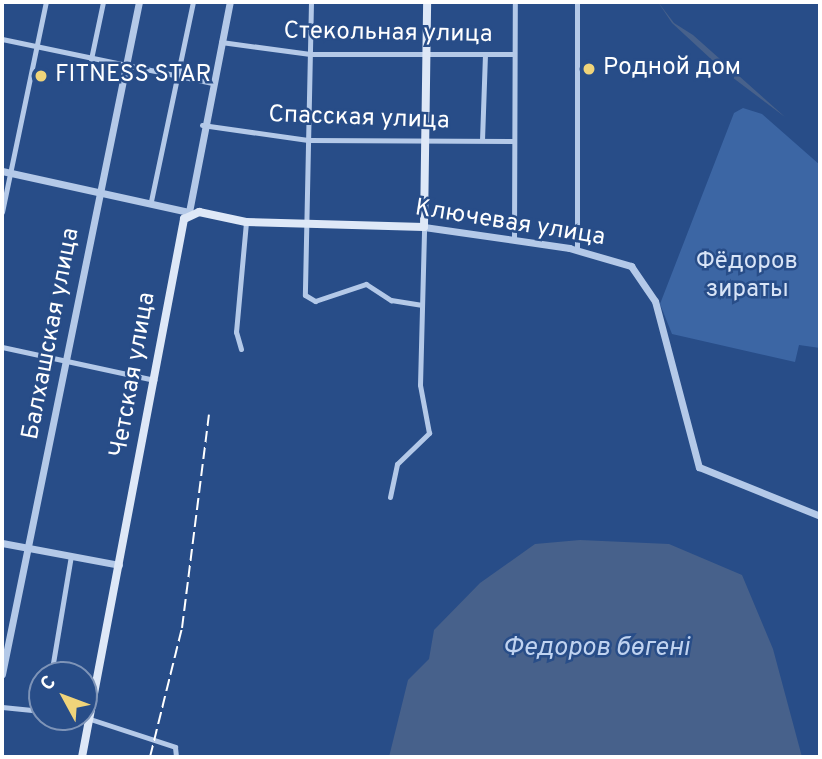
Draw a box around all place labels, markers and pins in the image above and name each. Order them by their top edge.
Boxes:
place label: Родной дом [603,55,741,83]
marker: Родной дом [581,61,597,77]
place label: FITNESS STAR [55,62,211,90]
marker: FITNESS STAR [33,68,49,84]

